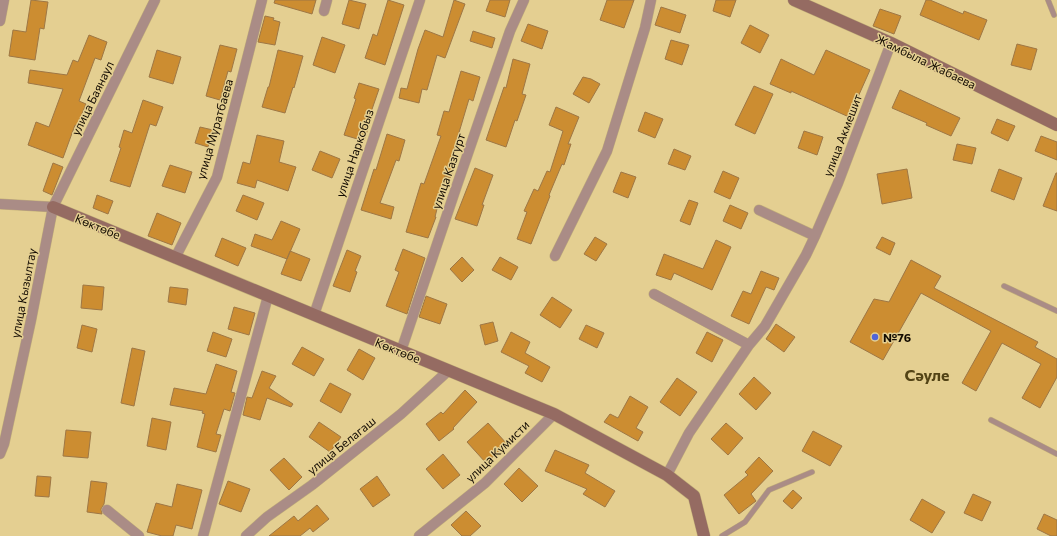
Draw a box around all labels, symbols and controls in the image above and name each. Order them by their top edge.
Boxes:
street label: Жамбыла Жабаева [874,31,978,91]
street label: улица Баянаул [68,59,116,137]
street label: улица Муратбаева [193,77,235,181]
street label: улица Акмешит [820,91,864,178]
street label: улица Наркобыз [332,107,376,199]
street label: улица Казгурт [428,131,468,211]
street label: Көктөбе [73,211,123,241]
street label: улица Кызылтау [7,247,39,339]
place label: №76 [883,330,911,344]
marker: №76 [870,332,880,342]
street label: Көктөбе [373,335,423,365]
district label: Сәуле [904,365,950,384]
street label: улица Белагаш [304,413,378,477]
street label: улица Кумисти [462,417,532,485]

